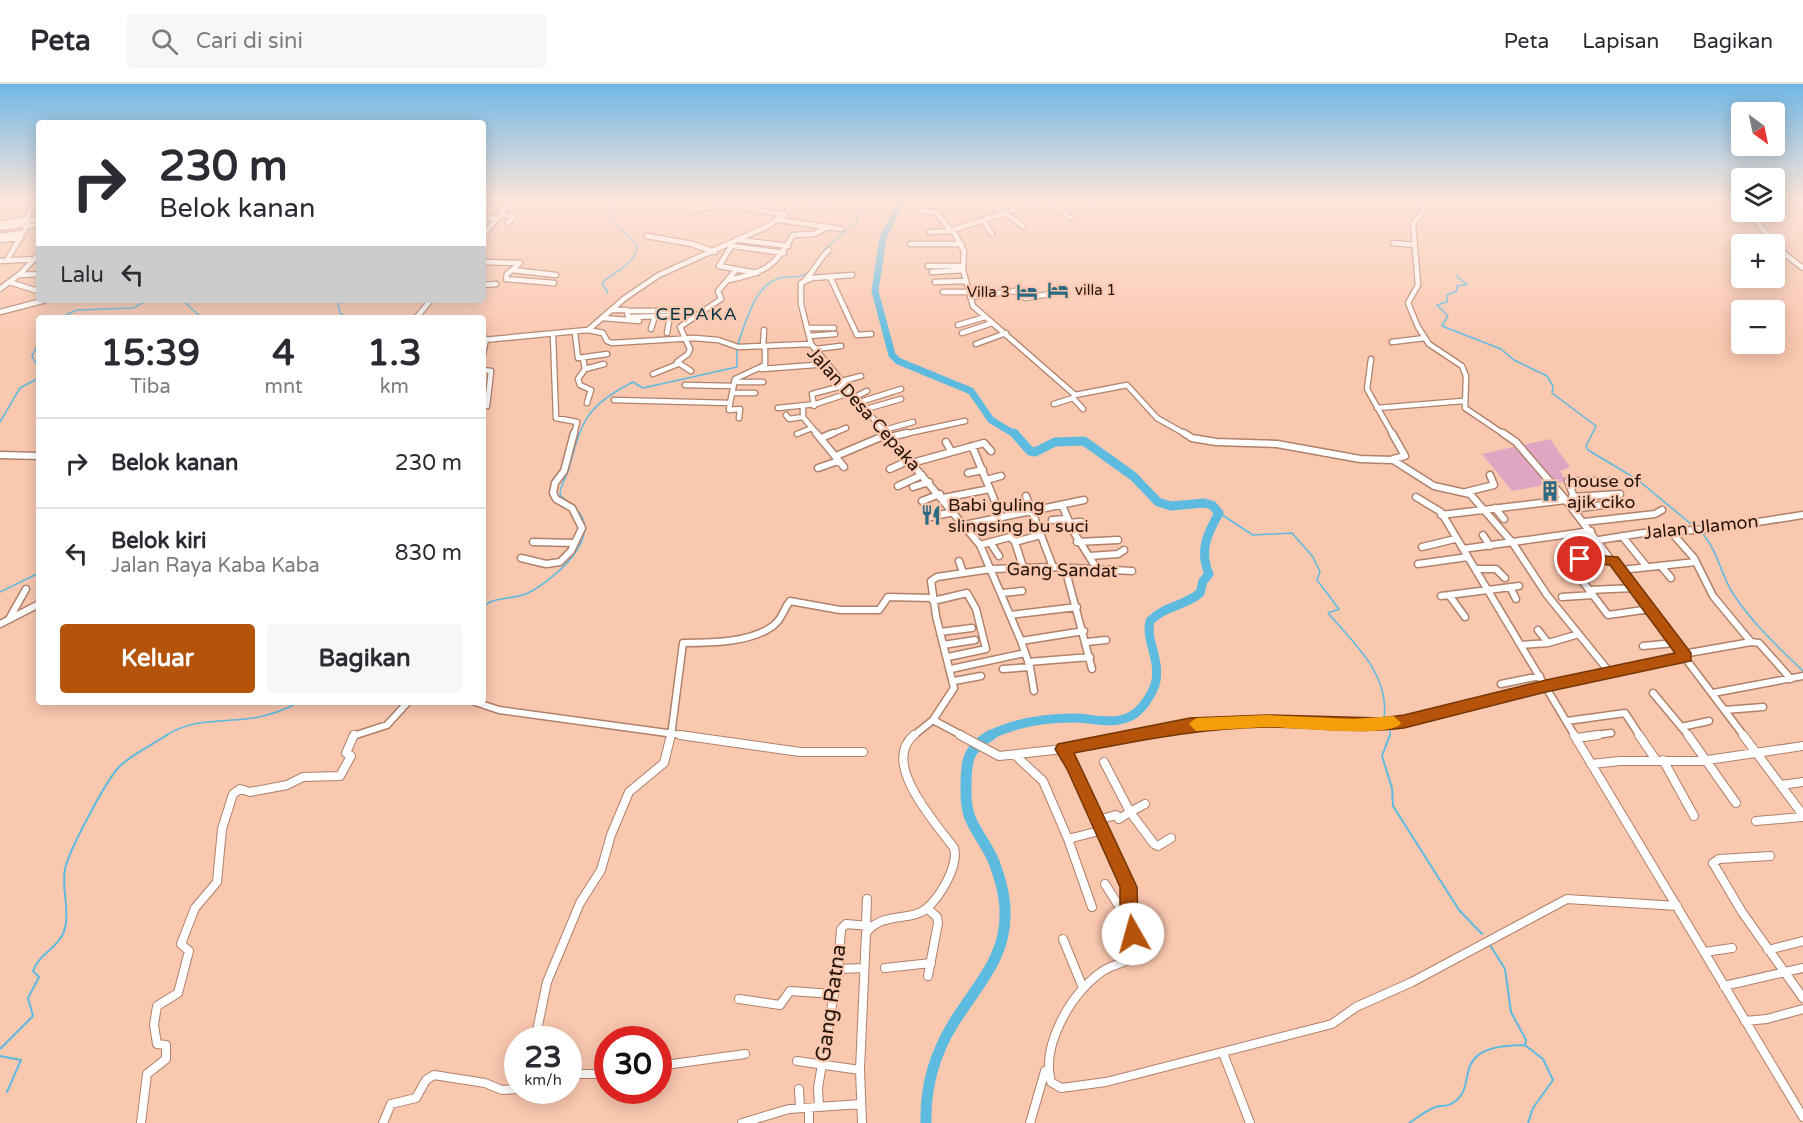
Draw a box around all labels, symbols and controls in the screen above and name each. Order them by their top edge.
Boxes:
search box [127,14,547,68]
text: Peta [30,24,91,58]
icon: search [148,25,181,58]
text: Cari di sini [196,28,303,54]
text: Peta [1504,29,1549,54]
text: Lapisan [1582,29,1659,54]
text: Bagikan [1692,29,1773,54]
north arrow [1731,102,1785,156]
map controls [1731,102,1785,354]
text: 230 m [159,141,288,192]
icon: right [60,144,138,222]
button: layers [1731,168,1785,222]
text: Belok kanan [159,192,315,225]
button: + [1731,234,1785,288]
icon: left [116,258,149,291]
text: Lalu [60,262,104,288]
hotel icon: villa 1 [1046,278,1070,302]
hotel icon: Villa 3 [1015,280,1039,304]
place label: villa 1 [1075,281,1116,299]
place label: Villa 3 [967,283,1010,301]
button: − [1731,300,1785,354]
district label: CEPAKA [656,303,738,325]
text: 15:39 [100,332,200,375]
text: 4 [272,332,295,375]
text: 1.3 [367,332,422,375]
street label: Jalan Desa Cepaka [803,342,925,476]
text: Tiba [130,375,171,399]
text: mnt [265,375,303,399]
text: km [380,375,409,399]
icon: right [60,447,93,480]
text: Belok kanan [111,450,238,476]
text: 230 m [395,450,462,476]
place label: house of ajik ciko [1567,470,1641,513]
building icon: house of ajik ciko [1538,479,1562,503]
place label: Babi guling slingsing bu suci [948,494,1089,537]
restaurant icon: Babi guling slingsing bu suci [919,503,943,527]
street label: Jalan Ulamon [1643,510,1759,544]
text: Belok kiri [111,528,207,554]
pin [1554,533,1605,584]
icon: left [60,537,93,570]
text: 830 m [395,540,462,566]
icon: arrive [1563,542,1596,575]
text: Jalan Raya Kaba Kaba [111,554,320,578]
street label: Gang Sandat [1006,558,1118,582]
button: Keluar [60,624,255,693]
button: Bagikan [267,624,462,693]
position arrow [1101,902,1165,966]
street label: Gang Ratna [810,943,852,1063]
speed limit sign: 30 [594,1026,672,1104]
text: 23 [524,1039,562,1076]
text: km/h [524,1071,562,1089]

